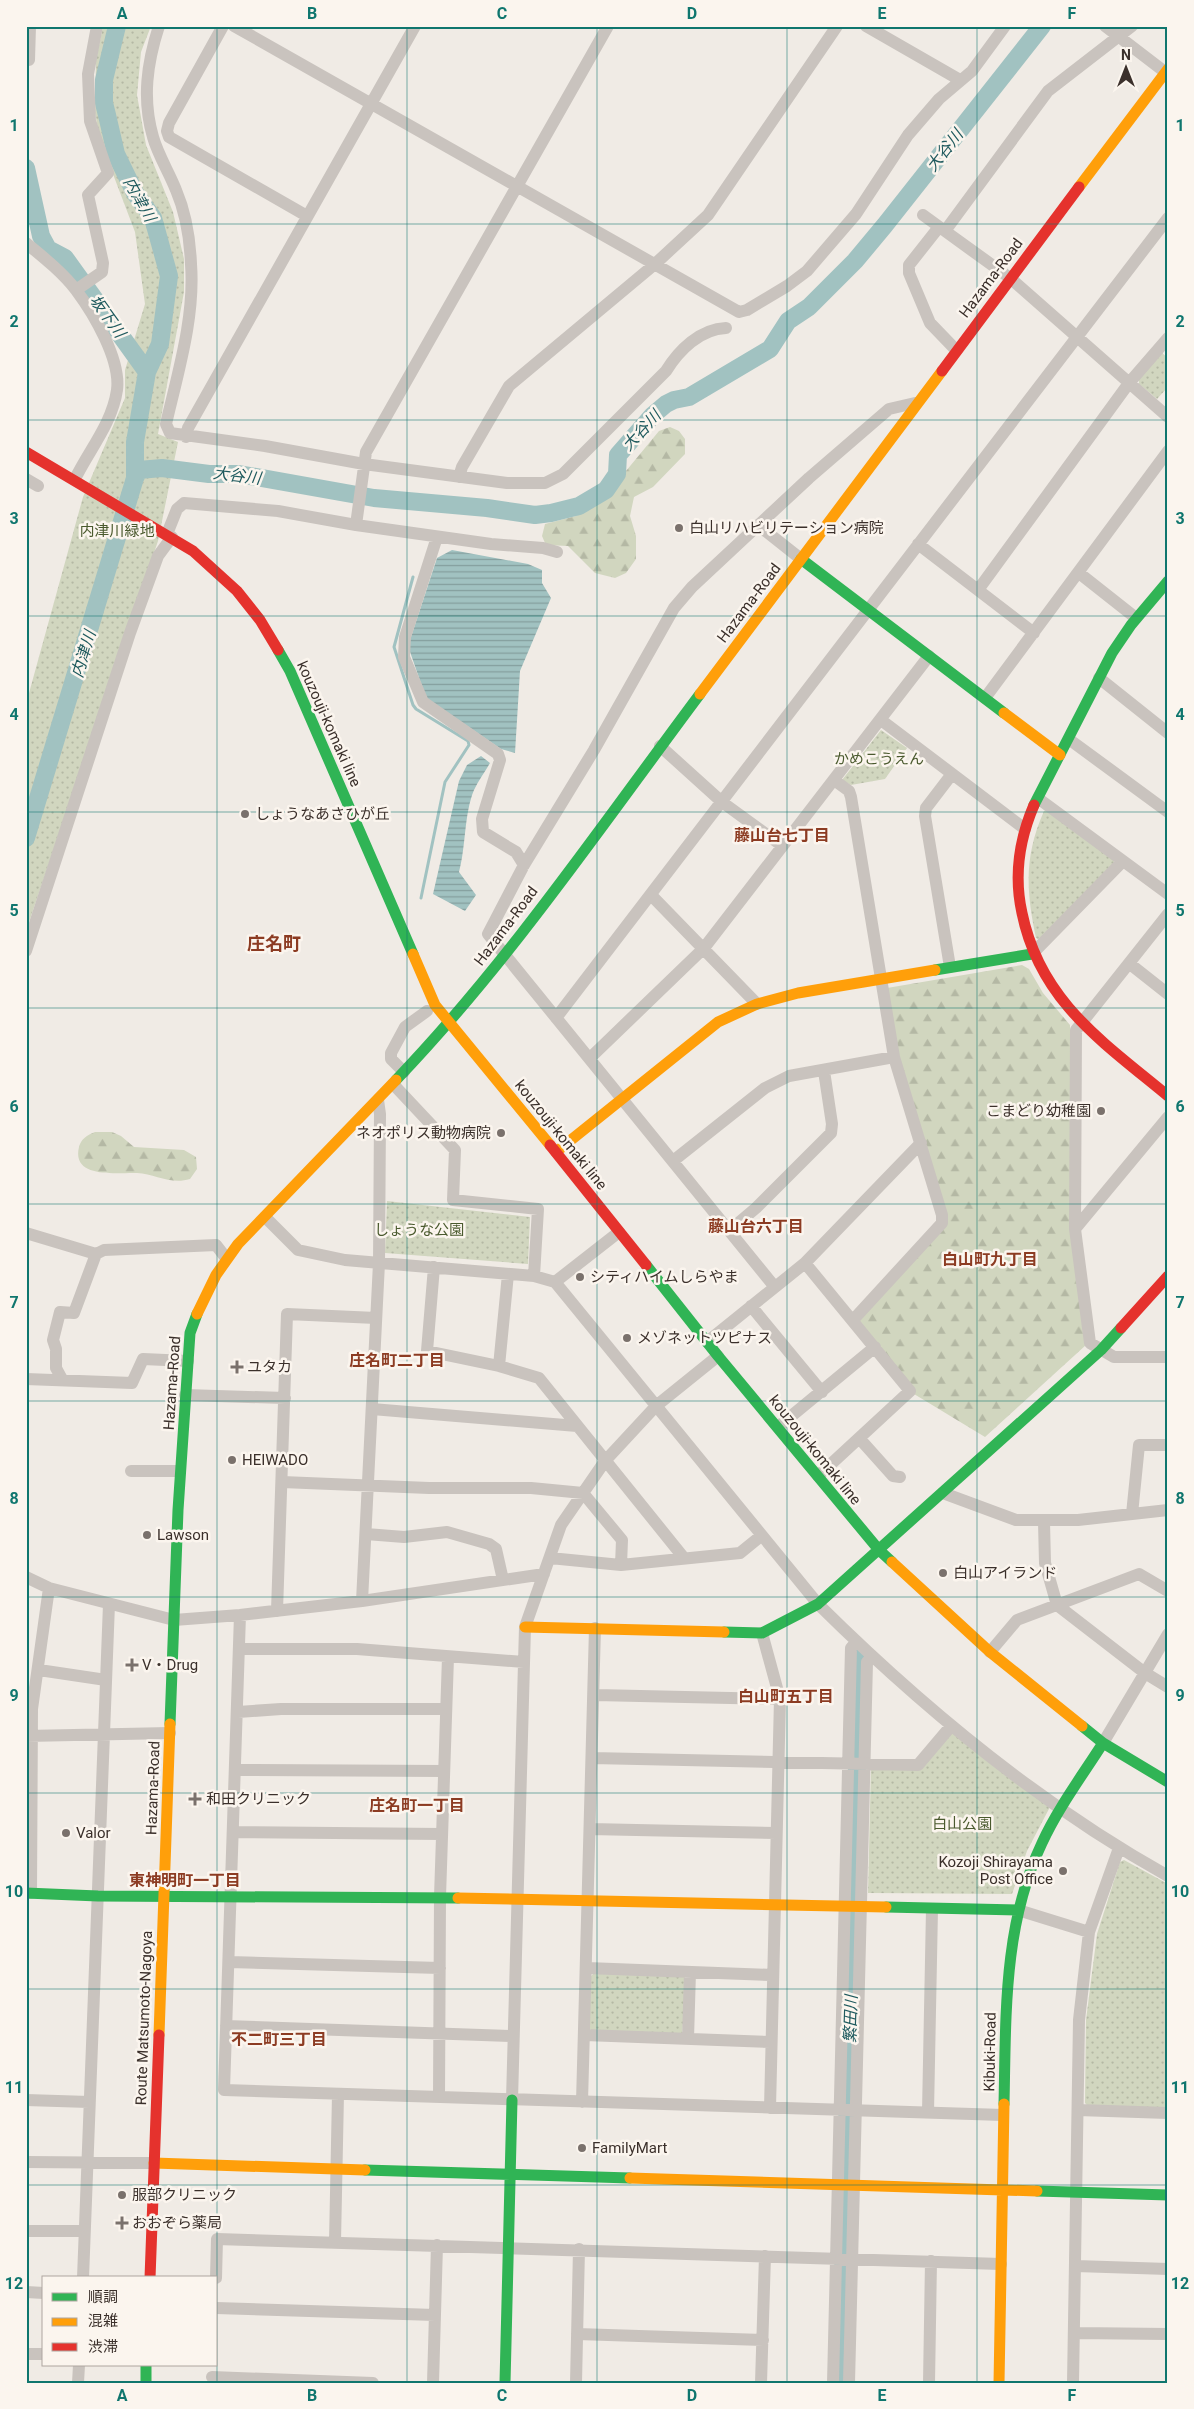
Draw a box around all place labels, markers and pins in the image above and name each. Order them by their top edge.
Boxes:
place label: 白山リハビリテーション病院 [689,519,884,537]
marker: 白山リハビリテーション病院 [673,522,685,534]
place label: しょうなあさひが丘 [255,805,390,823]
marker: しょうなあさひが丘 [239,808,251,820]
place label: こまどり幼稚園 [986,1102,1091,1120]
marker: こまどり幼稚園 [1095,1105,1107,1117]
place label: ネオポリス動物病院 [356,1124,491,1142]
marker: ネオポリス動物病院 [495,1127,507,1139]
place label: シティハイムしらやま [590,1268,739,1286]
marker: シティハイムしらやま [574,1271,586,1283]
place label: メゾネットツピナス [637,1329,772,1347]
marker: メゾネットツピナス [621,1332,633,1344]
place label: ユタカ [247,1358,292,1376]
marker: ユタカ [231,1361,243,1373]
place label: HEIWADO [242,1451,308,1469]
marker: HEIWADO [226,1454,238,1466]
place label: Lawson [157,1526,209,1544]
marker: Lawson [141,1529,153,1541]
place label: 白山アイランド [953,1564,1057,1582]
marker: 白山アイランド [937,1567,949,1579]
place label: V・Drug [142,1656,198,1674]
marker: V・Drug [126,1659,138,1671]
place label: 和田クリニック [206,1790,311,1808]
marker: 和田クリニック [188,1792,202,1806]
place label: Valor [76,1824,111,1842]
marker: Valor [60,1827,72,1839]
place label: Kozoji Shirayama Post Office [938,1853,1053,1888]
marker: Kozoji Shirayama Post Office [1057,1865,1069,1877]
place label: FamilyMart [592,2139,667,2157]
marker: FamilyMart [576,2142,588,2154]
place label: 服部クリニック [132,2186,237,2204]
marker: 服部クリニック [116,2189,128,2201]
place label: おおぞら薬局 [132,2214,222,2232]
marker: おおぞら薬局 [116,2217,128,2229]

